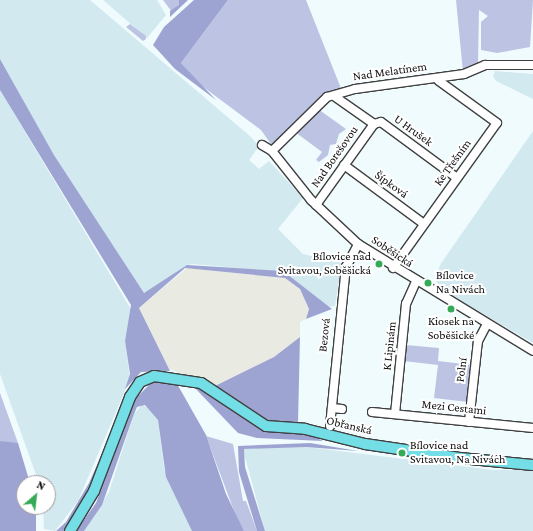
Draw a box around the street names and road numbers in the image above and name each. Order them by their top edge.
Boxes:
street label: Nad Melatínem [352,60,428,84]
street label: U Hrušek [391,112,435,150]
street label: Nad Borešovou [308,123,362,191]
street label: Ke Třešním [431,137,475,189]
street label: Šípková [372,168,410,202]
street label: Soběšická [368,233,416,271]
street label: Bezová [316,317,334,353]
street label: K Lipinám [380,321,400,371]
street label: Polní [453,357,471,383]
street label: Mezi Cestami [421,397,487,419]
street label: Obřanská [325,414,373,438]

